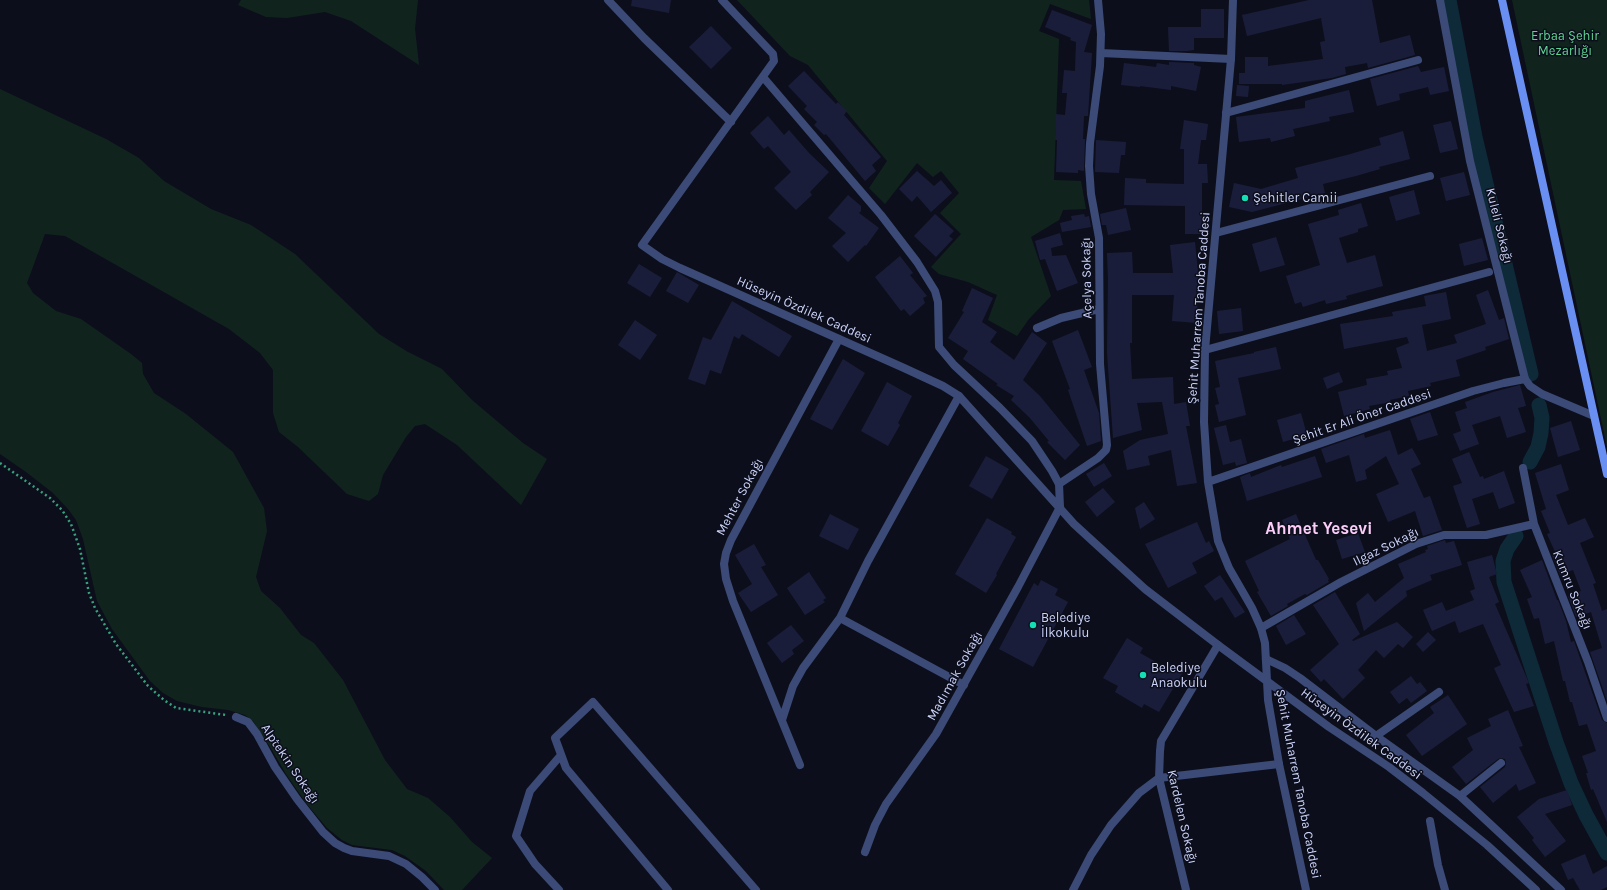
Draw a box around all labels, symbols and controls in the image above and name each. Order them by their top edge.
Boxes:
park label: Erbaa Şehir Mezarlığı [1531,28,1599,59]
street label: Kuleli Sokağı [1482,187,1516,265]
place label: Şehitler Camii [1253,190,1337,206]
marker: Şehitler Camii [1240,193,1250,203]
street label: Şehit Muharrem Tanoba Caddesi [1184,211,1214,405]
street label: Açelya Sokağı [1078,237,1096,319]
street label: Hüseyin Özdilek Caddesi [734,273,874,347]
street label: Şehit Er Ali Öner Caddesi [1290,386,1434,448]
street label: Mehter Sokağı [713,456,767,538]
district label: Ahmet Yesevi [1265,519,1373,539]
street label: Ilgaz Sokağı [1350,524,1422,570]
street label: Kumru Sokağı [1549,548,1595,632]
place label: Belediye İlkokulu [1041,610,1090,641]
marker: Belediye İlkokulu [1028,620,1038,630]
street label: Madımak Sokağı [924,628,986,724]
place label: Belediye Anaokulu [1151,660,1207,691]
marker: Belediye Anaokulu [1138,670,1148,680]
street label: Hüseyin Özdilek Caddesi [1297,685,1425,783]
street label: Şehit Muharrem Tanoba Caddesi [1272,688,1324,880]
street label: Alptekin Sokağı [258,721,322,807]
street label: Kardelen Sokağı [1164,768,1200,866]

